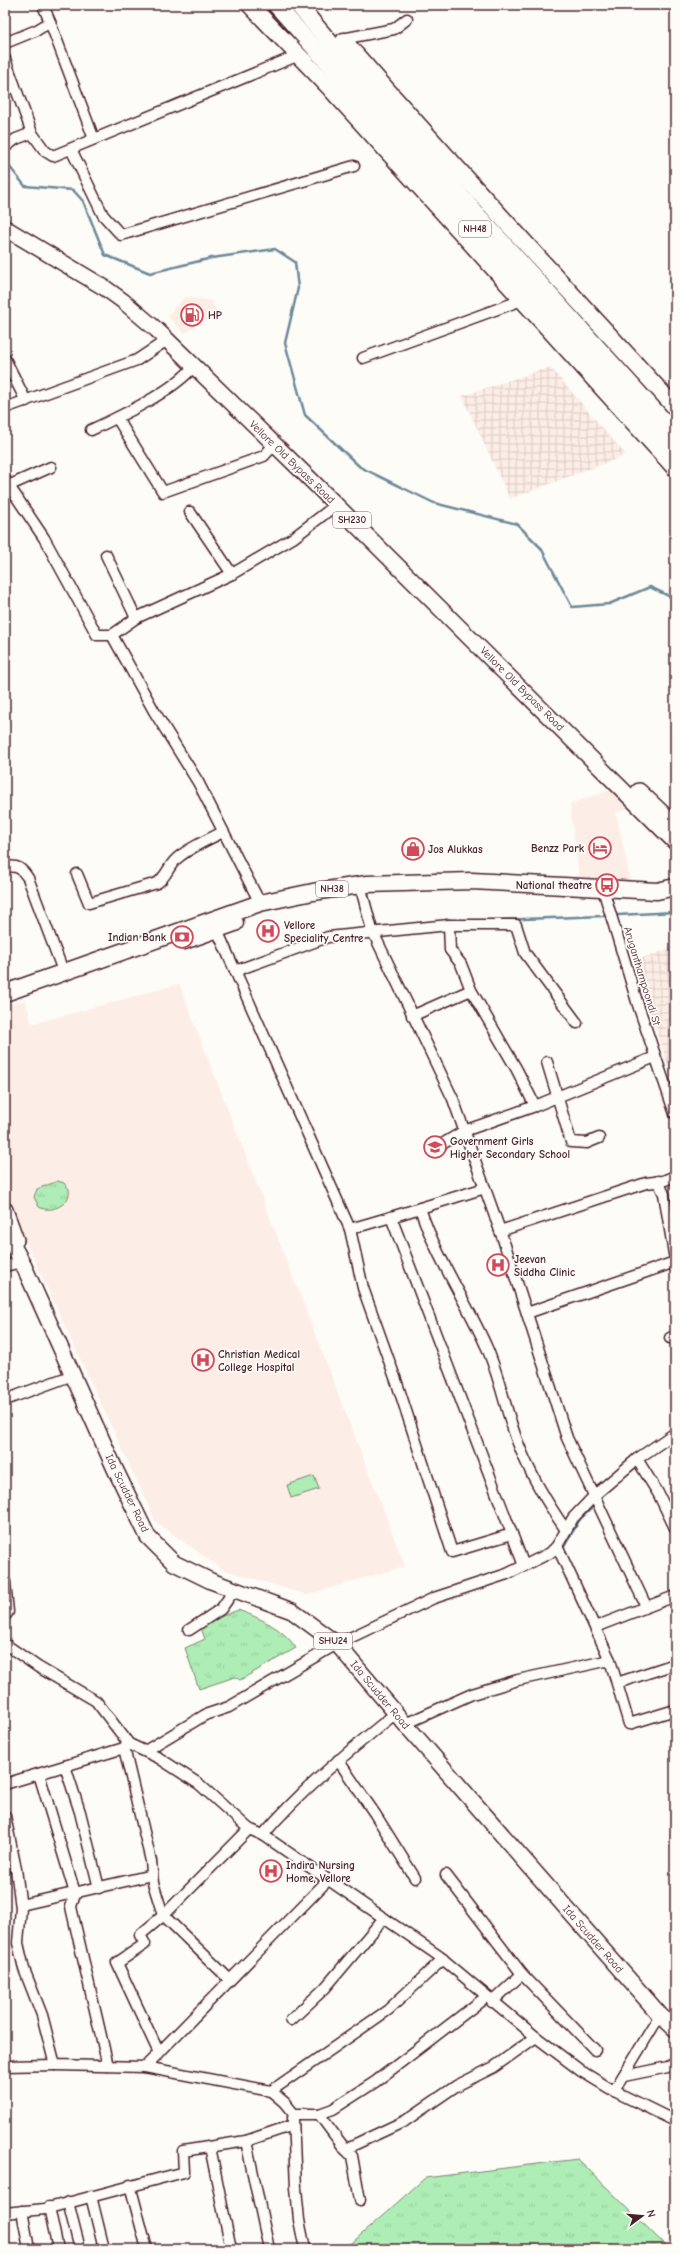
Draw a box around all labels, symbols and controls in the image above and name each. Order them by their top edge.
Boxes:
road number: NH48 [459,221,491,237]
fuel station icon: HP [179,302,205,328]
place label: HP [208,309,222,322]
street label: Vellore Old Bypass Road [247,418,337,506]
road number: SH230 [333,512,371,528]
street label: Vellore Old Bypass Road [477,644,567,734]
hotel icon: Benzz Park [587,835,613,861]
shop icon: Jos Alukkas [400,836,426,862]
place label: Benzz Park [531,842,585,855]
place label: Jos Alukkas [428,843,483,856]
bus stop icon: National theatre [594,872,620,898]
place label: National theatre [516,879,593,892]
road number: NH38 [316,881,348,897]
hospital icon: Vellore Speciality Centre [255,918,281,944]
place label: Vellore Speciality Centre [284,919,364,945]
bank icon: Indian Bank [169,924,195,950]
street label: Aruganthampoondi St [621,925,663,1028]
place label: Indian Bank [108,931,167,944]
school or university icon: Government Girls Higher Secondary School [422,1134,448,1160]
place label: Government Girls Higher Secondary School [450,1135,570,1161]
hospital icon: Jeevan Siddha Clinic [485,1252,511,1278]
place label: Jeevan Siddha Clinic [514,1253,575,1279]
hospital icon: Christian Medical College Hospital [190,1347,216,1373]
place label: Christian Medical College Hospital [218,1348,300,1374]
street label: Ida Scudder Road [102,1452,152,1534]
road number: SHU24 [314,1633,352,1649]
street label: Ida Scudder Road [348,1658,413,1732]
hospital icon: Indira Nursing Home, Vellore [258,1858,284,1884]
place label: Indira Nursing Home, Vellore [286,1859,355,1885]
street label: Ida Scudder Road [560,1902,626,1976]
north arrow [622,2196,662,2236]
text: N [644,2208,658,2219]

